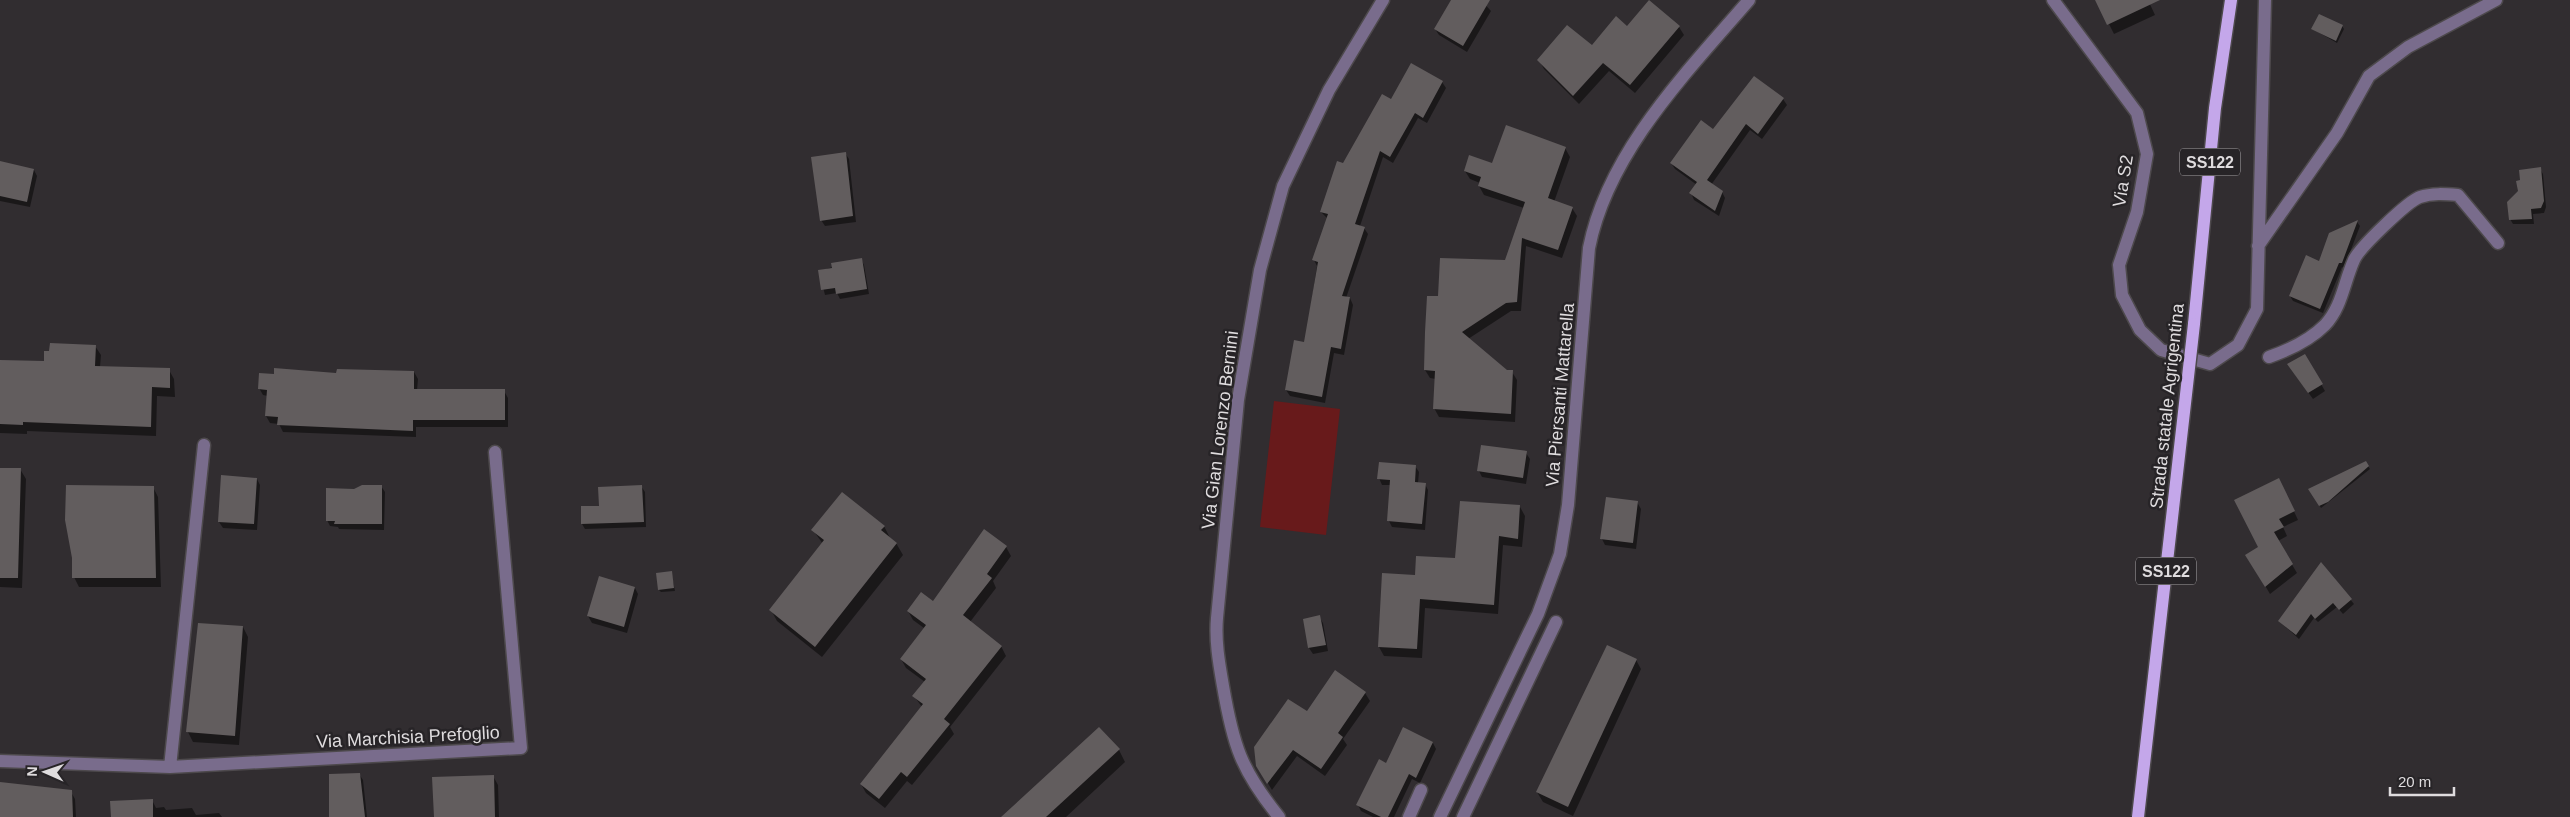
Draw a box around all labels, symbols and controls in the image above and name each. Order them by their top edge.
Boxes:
road number: SS122 [2180,148,2240,176]
street label: Via S2 [2109,153,2137,209]
street label: Via Piersanti Mattarella [1542,301,1578,488]
street label: Strada statale Agrigentina [2146,301,2188,510]
street label: Via Gian Lorenzo Bernini [1198,330,1242,530]
road number: SS122 [2136,558,2196,584]
street label: Via Marchisia Prefoglio [316,722,500,752]
north arrow [20,747,70,797]
scale bar [2390,764,2454,796]
text: N [24,766,40,777]
text: 20 m [2398,773,2431,790]

